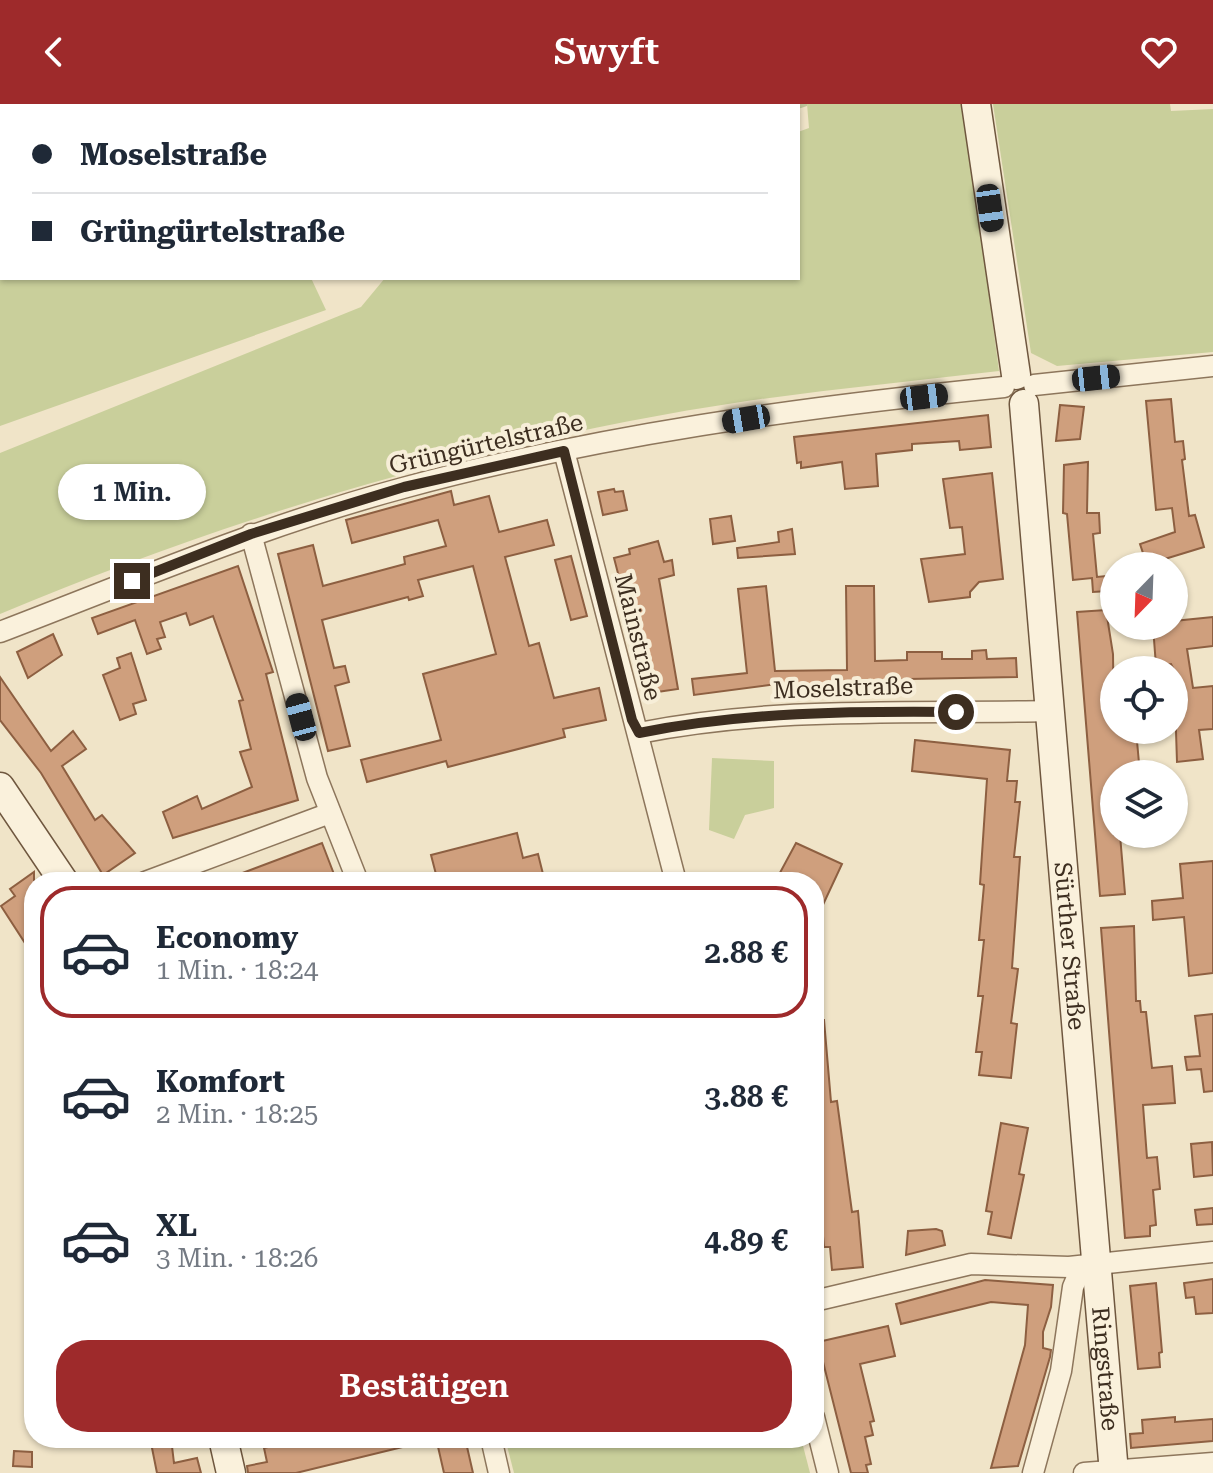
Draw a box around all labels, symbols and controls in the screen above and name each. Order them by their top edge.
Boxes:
icon: back [32,30,76,74]
icon: heart [1137,30,1181,74]
text: Swyft [554,31,659,73]
text: Moselstraße [80,137,267,172]
car [975,183,1005,233]
text: Grüngürtelstraße [80,214,345,249]
car [1071,364,1121,392]
car [899,382,949,412]
car [720,403,772,435]
street label: Grüngürtelstraße [386,408,586,480]
callout: 1 Min. [58,465,206,521]
text: 1 Min. [92,477,172,507]
north arrow [1100,552,1188,640]
map controls [1100,552,1188,848]
route end [114,563,150,599]
street label: Mainstraße [609,571,667,703]
button: locate [1100,656,1188,744]
street label: Moselstraße [772,672,914,704]
car [283,691,319,743]
route start [938,694,974,730]
button: layers [1100,760,1188,848]
street label: Sürther Straße [1049,861,1091,1031]
icon: car [60,916,132,988]
text: Economy [156,920,298,955]
text: 2.88 € [704,935,788,970]
text: 1 Min. · 18:24 [156,955,318,985]
icon: car [60,1060,132,1132]
text: Komfort [156,1064,285,1099]
text: 3.88 € [704,1079,788,1114]
text: 2 Min. · 18:25 [156,1099,318,1129]
icon: car [60,1204,132,1276]
text: XL [156,1208,197,1243]
text: 4.89 € [704,1223,788,1258]
text: 3 Min. · 18:26 [156,1243,318,1273]
street label: Ringstraße [1086,1305,1124,1432]
button: Bestätigen [56,1340,792,1432]

